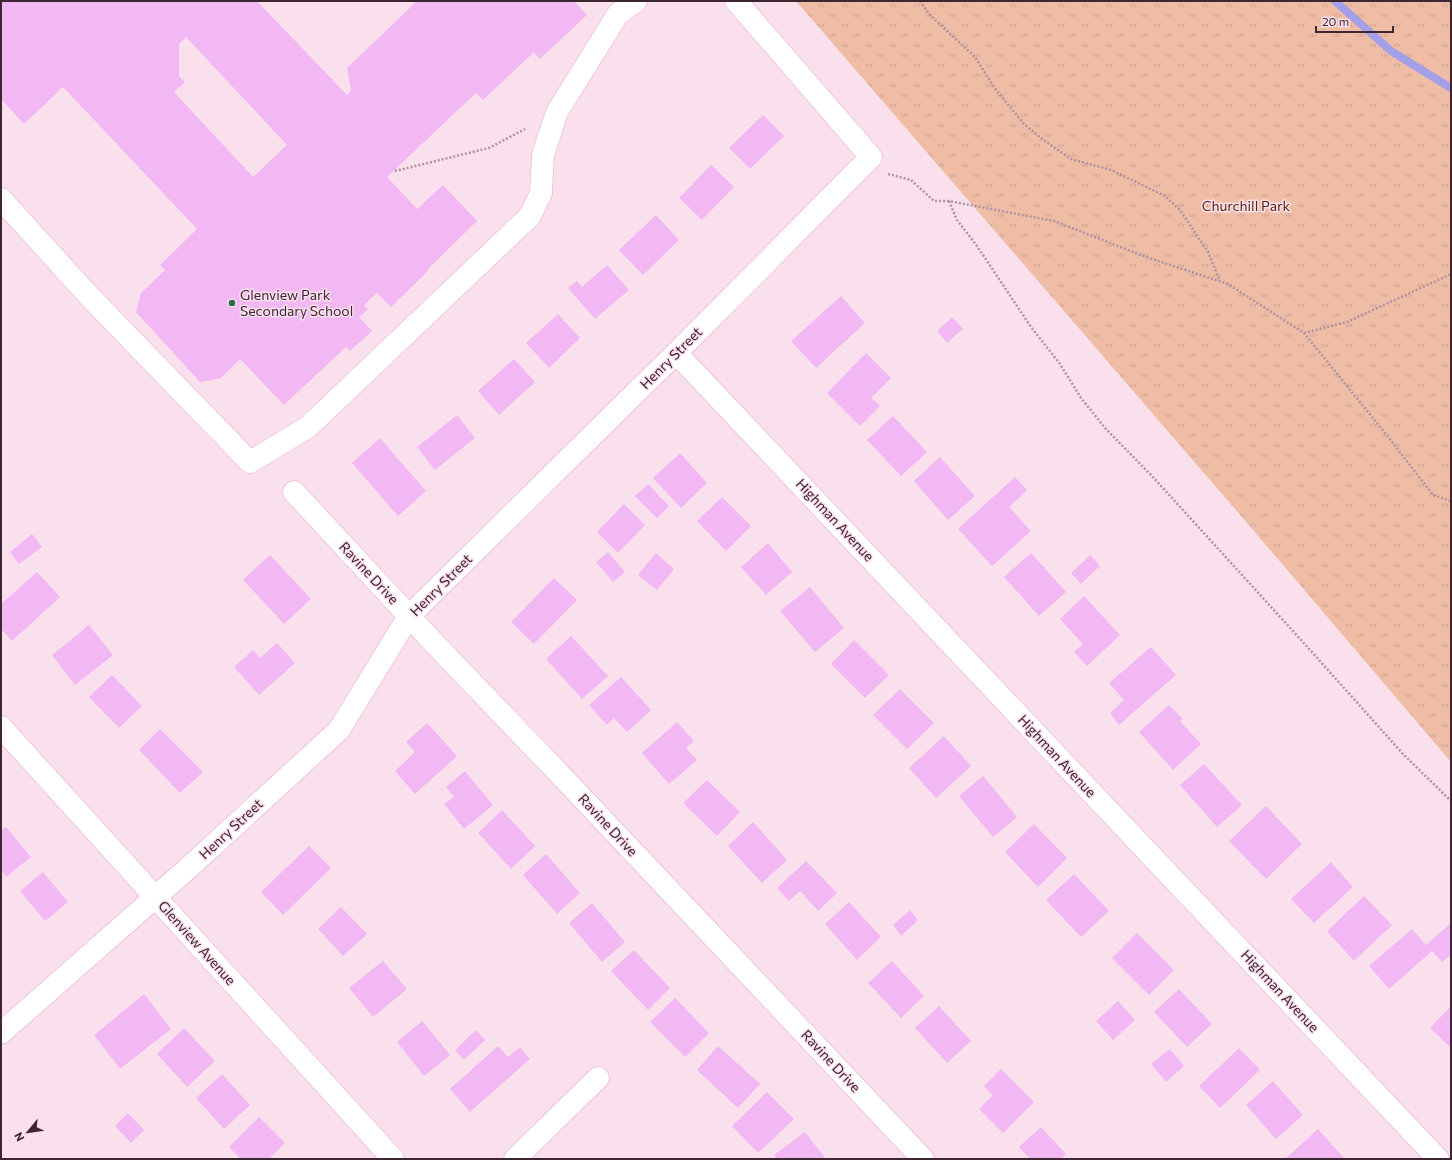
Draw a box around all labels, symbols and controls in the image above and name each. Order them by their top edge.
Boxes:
scale bar [1316,8,1393,34]
text: 20 m [1322,14,1349,28]
park label: Churchill Park [1202,197,1291,214]
place label: Glenview Park Secondary School [240,286,353,319]
marker: Glenview Park Secondary School [227,298,237,308]
street label: Henry Street [636,323,705,392]
street label: Highman Avenue [793,475,878,564]
street label: Ravine Drive [336,538,403,607]
street label: Henry Street [406,550,475,619]
street label: Highman Avenue [1015,711,1100,800]
street label: Ravine Drive [575,790,642,859]
street label: Henry Street [195,795,266,862]
street label: Glenview Avenue [155,897,240,988]
street label: Highman Avenue [1238,946,1323,1035]
street label: Ravine Drive [798,1026,865,1095]
north arrow [8,1112,48,1152]
text: N [11,1130,27,1144]

